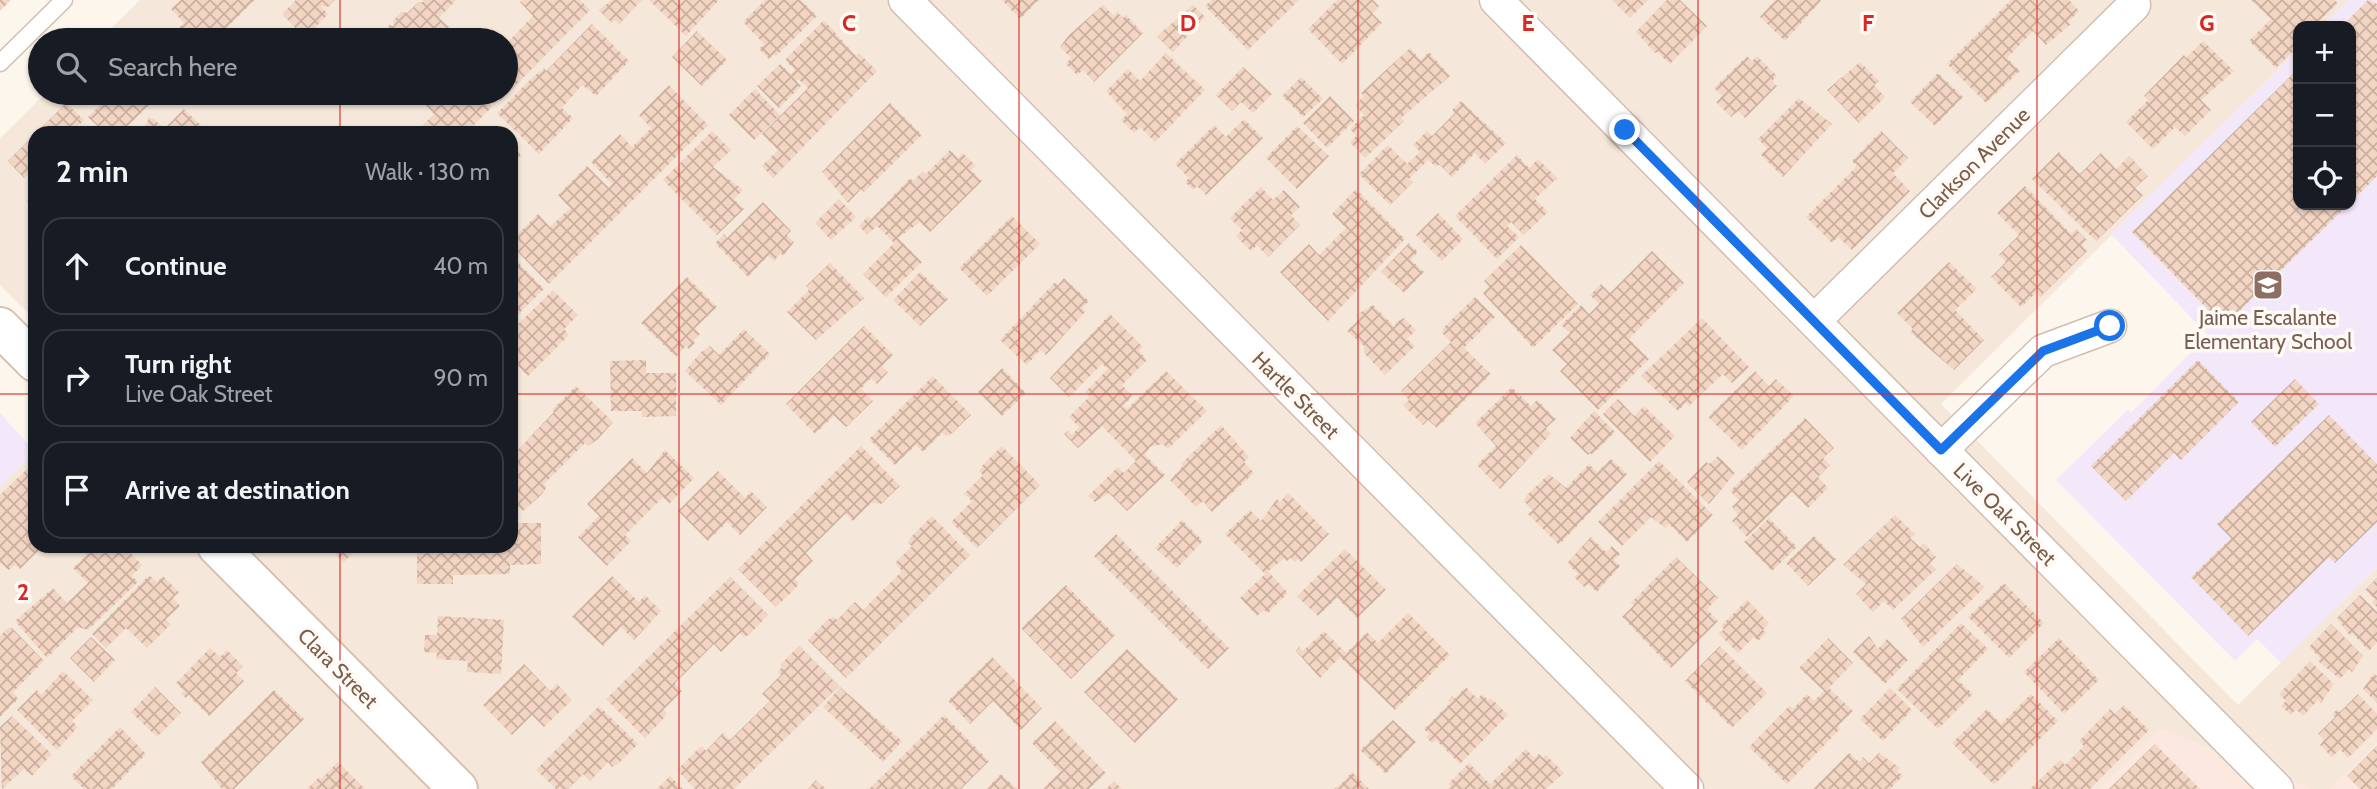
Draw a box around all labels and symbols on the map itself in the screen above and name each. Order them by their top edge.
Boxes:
text: C [842,9,856,37]
text: D [1180,9,1196,37]
text: E [1521,9,1535,37]
text: F [1862,9,1874,37]
text: G [2199,9,2215,37]
street label: Clarkson Avenue [1913,102,2035,224]
route end [1609,114,1640,145]
school or university icon: Jaime Escalante Elementary School [2251,268,2285,302]
place label: Jaime Escalante Elementary School [2184,305,2352,354]
route start [2094,310,2125,341]
street label: Hartle Street [1247,346,1345,444]
street label: Live Oak Street [1949,458,2061,570]
text: 2 [17,578,29,606]
street label: Clara Street [293,623,383,713]

